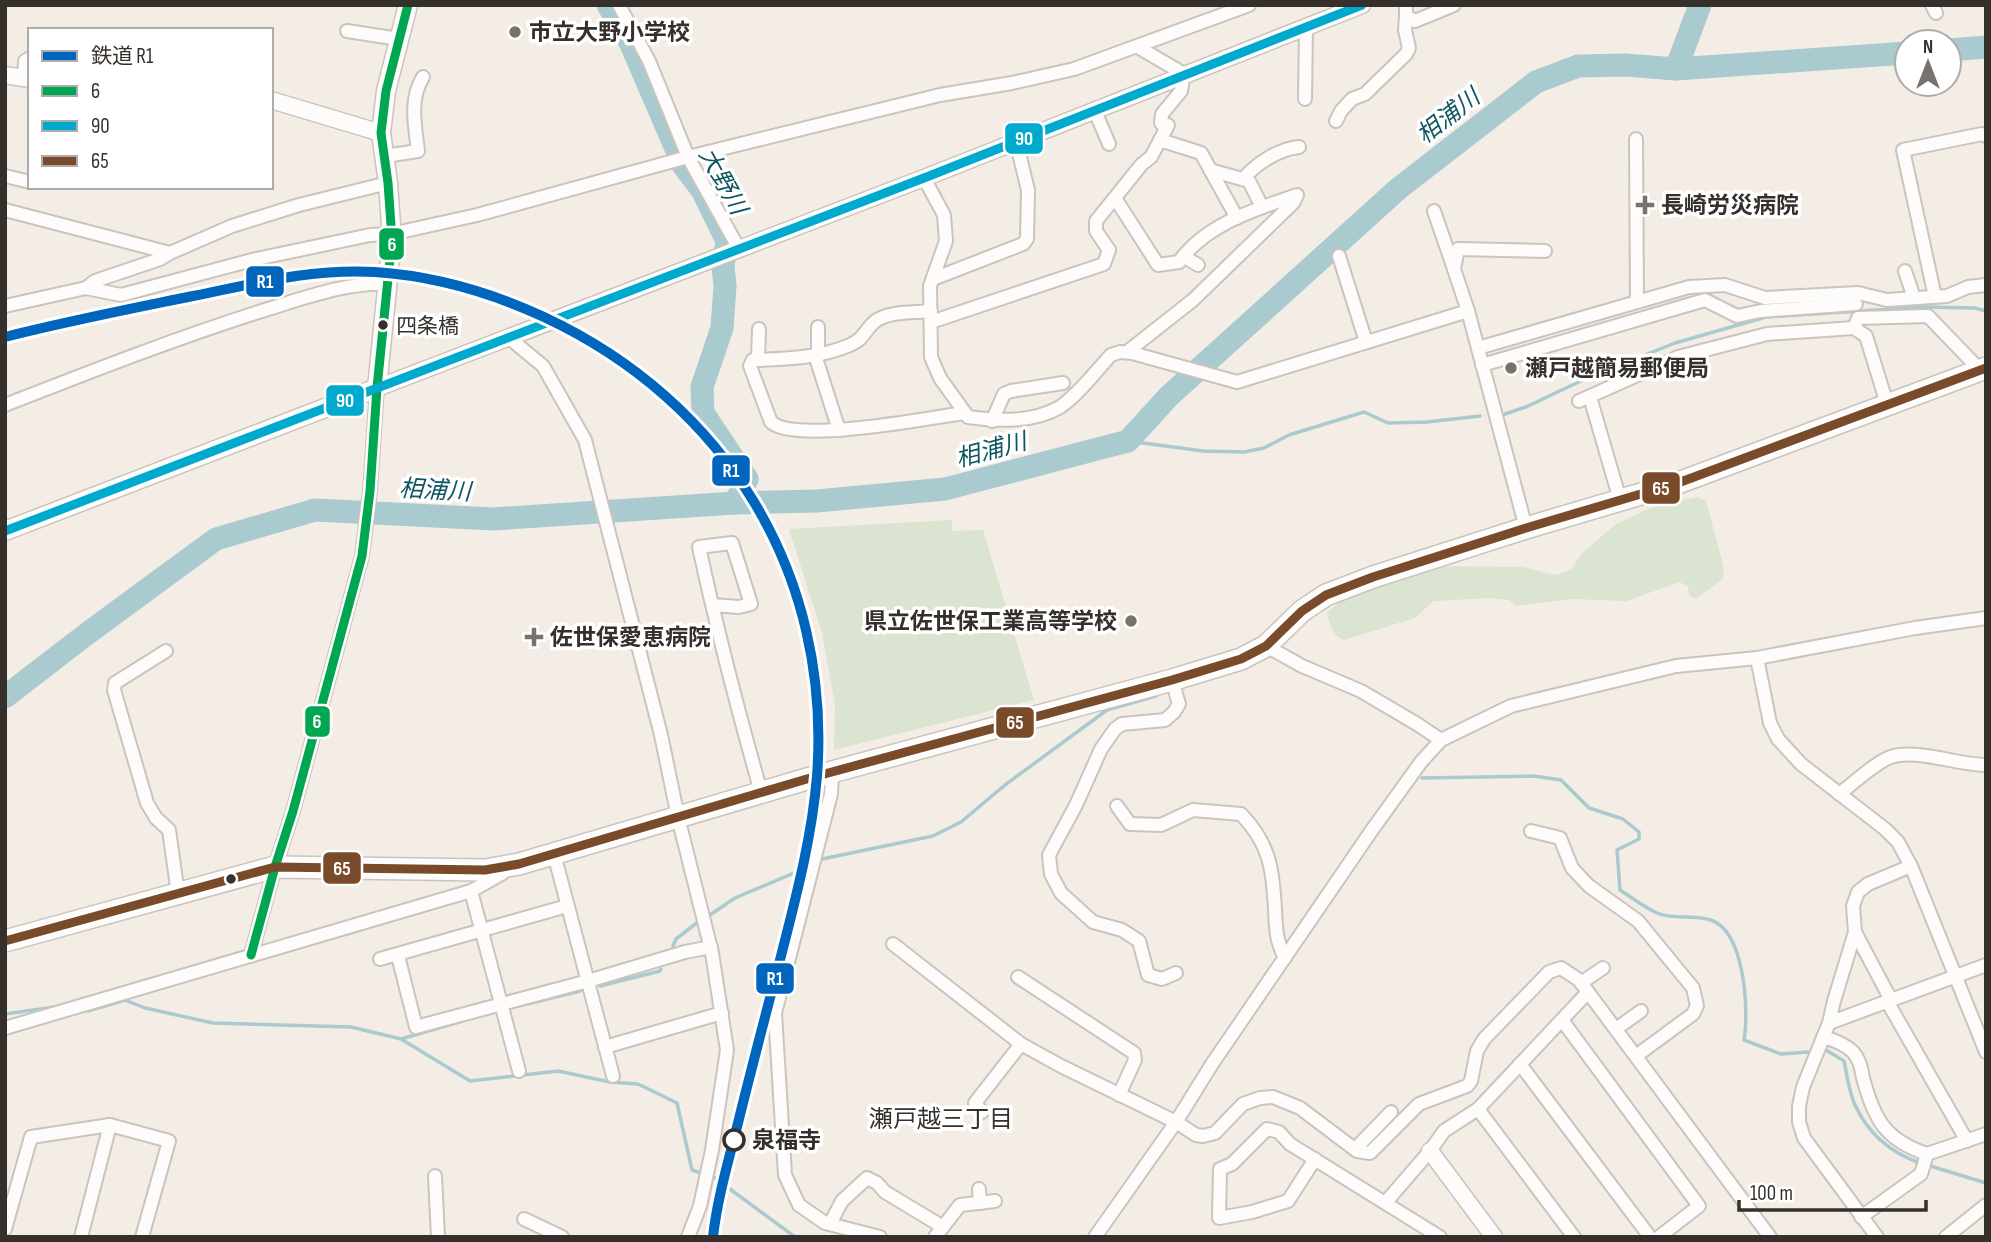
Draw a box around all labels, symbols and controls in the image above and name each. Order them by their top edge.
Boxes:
place label: 市立大野小学校 [529,19,690,47]
marker: 市立大野小学校 [507,24,523,40]
legend [28,28,273,189]
north arrow [1893,28,1963,98]
text: N [1923,36,1933,59]
text: 鉄道 R1 [91,44,154,69]
text: 6 [91,79,100,104]
water label: 相浦川 [1411,81,1488,150]
text: 90 [91,114,110,139]
line badge: 90 [1004,122,1044,155]
text: 90 [1015,128,1033,151]
water label: 大野川 [692,143,754,222]
text: 65 [91,149,109,174]
place label: 長崎労災病院 [1661,192,1799,220]
marker: 長崎労災病院 [1635,195,1655,215]
line badge: 6 [378,227,405,261]
text: 6 [388,234,397,257]
line badge: R1 [245,265,285,298]
text: R1 [257,271,274,294]
place label: 四条橋 [396,314,459,339]
marker: 四条橋 [376,318,390,332]
place label: 瀬戸越簡易郵便局 [1525,355,1709,383]
marker: 瀬戸越簡易郵便局 [1503,360,1519,376]
line badge: 90 [325,384,365,417]
text: 90 [336,390,354,413]
water label: 相浦川 [953,426,1033,474]
line badge: R1 [711,454,751,487]
text: R1 [723,460,740,483]
line badge: 65 [1641,471,1681,505]
water label: 相浦川 [398,474,475,507]
text: 65 [1652,478,1670,501]
place label: 県立佐世保工業高等学校 [864,608,1117,636]
marker: 県立佐世保工業高等学校 [1123,613,1139,629]
place label: 佐世保愛恵病院 [550,624,711,652]
marker: 佐世保愛恵病院 [524,627,544,647]
line badge: 6 [304,705,331,738]
line badge: 65 [995,706,1035,739]
text: 6 [313,711,322,734]
text: 65 [1006,712,1024,735]
line badge: 65 [322,851,362,885]
text: 65 [333,858,351,881]
unlabelled marker [224,872,238,886]
line badge: R1 [755,962,795,995]
text: R1 [767,968,784,991]
district label: 瀬戸越三丁目 [869,1105,1013,1134]
place label: 泉福寺 [752,1127,821,1155]
marker: 泉福寺 [723,1129,745,1151]
scale bar [1739,1168,1926,1212]
text: 100 m [1750,1181,1793,1206]

